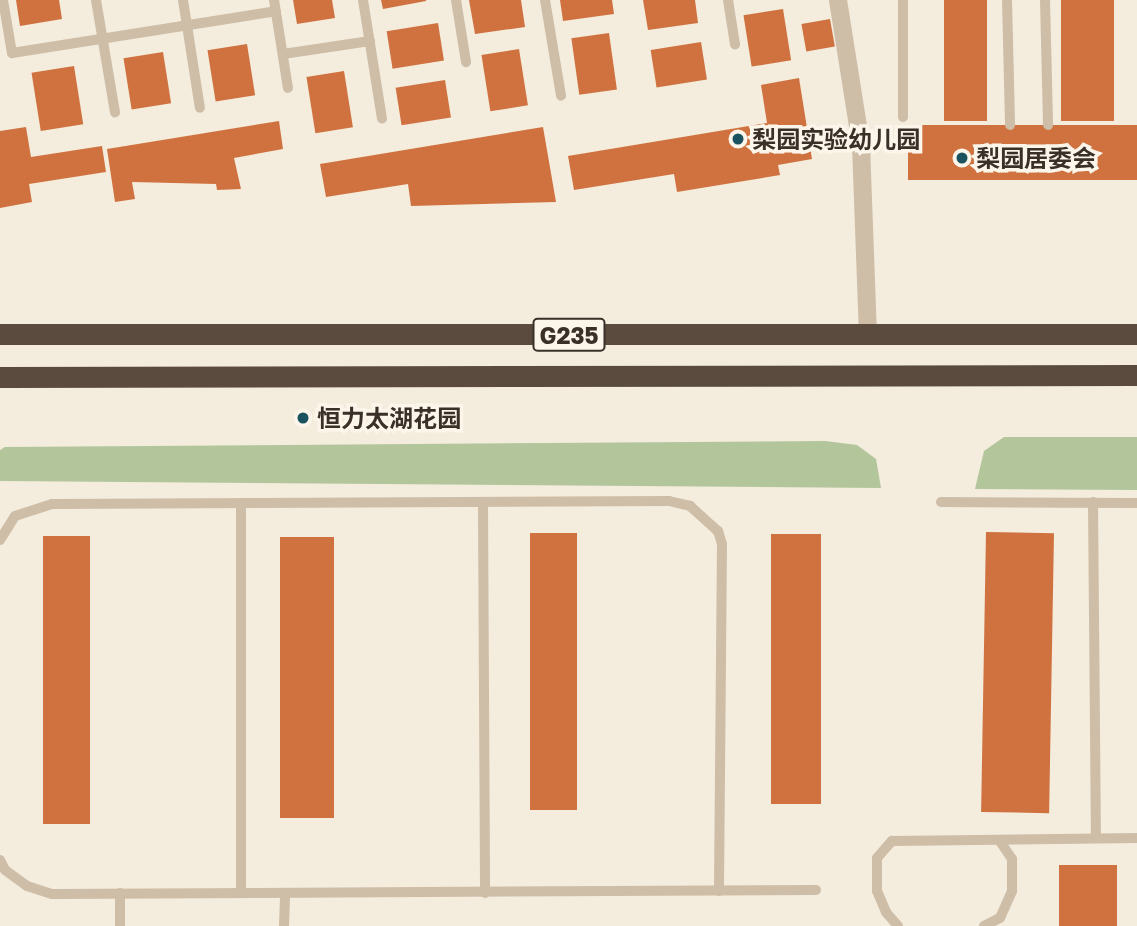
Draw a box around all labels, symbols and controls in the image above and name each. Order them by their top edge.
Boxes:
place label: 梨园实验幼儿园 [752,125,920,153]
marker: 梨园实验幼儿园 [730,131,746,147]
place label: 梨园居委会 [976,144,1096,172]
marker: 梨园居委会 [954,150,970,166]
road number: G235 [532,316,606,354]
place label: 恒力太湖花园 [317,404,461,432]
marker: 恒力太湖花园 [295,410,311,426]

